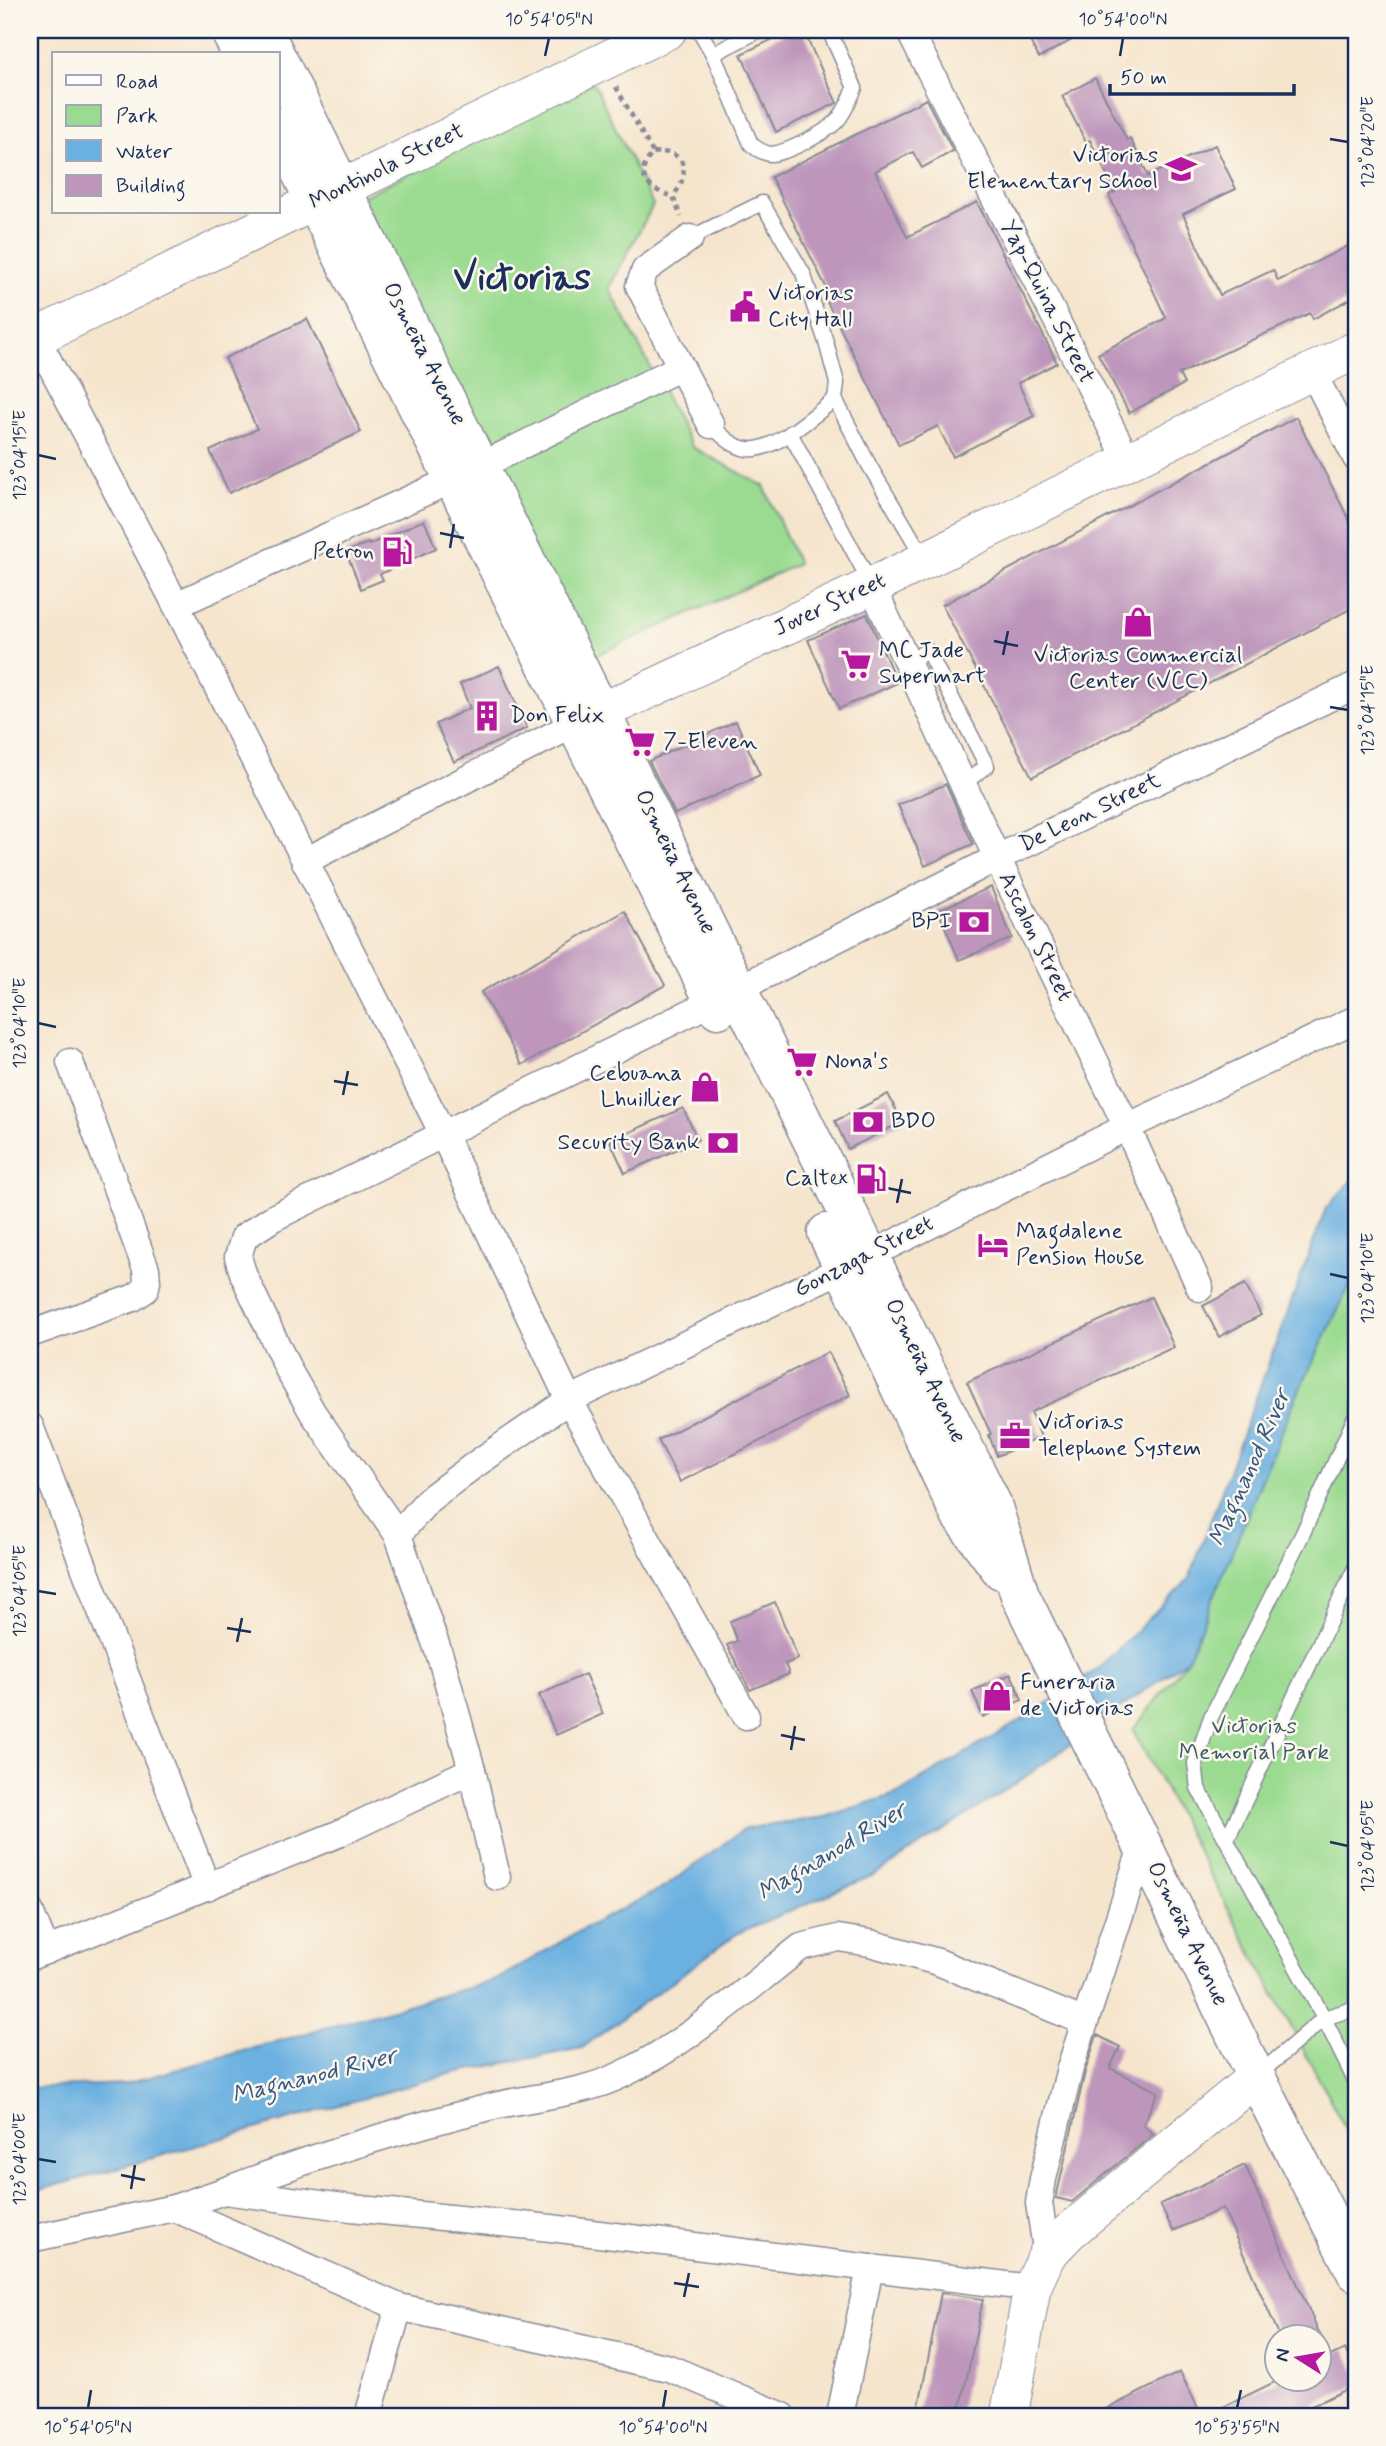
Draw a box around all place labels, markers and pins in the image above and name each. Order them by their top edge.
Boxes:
place label: Victorias Elementary School [967,141,1158,197]
school or university icon: Victorias Elementary School [1164,152,1198,186]
place label: Victorias City Hall [768,279,854,335]
public building icon: Victorias City Hall [728,290,762,324]
fuel station icon: Petron [380,535,414,569]
place label: Petron [313,537,374,567]
shop icon: Victorias Commercial Center (VCC) [1121,605,1155,639]
place label: MC Jade Supermart [879,636,986,692]
place label: Victorias Commercial Center (VCC) [1034,641,1242,697]
supermarket icon: MC Jade Supermart [839,647,873,681]
building icon: Don Felix [470,699,504,733]
place label: Don Felix [510,701,604,731]
supermarket icon: 7-Eleven [623,725,657,759]
place label: 7-Eleven [663,727,758,757]
bank icon: BPI [957,905,991,939]
place label: BPI [911,907,951,937]
supermarket icon: Nona's [785,1045,819,1079]
place label: Nona's [825,1047,888,1077]
place label: Cebuana Lhuillier [589,1059,682,1115]
shop icon: Cebuana Lhuillier [688,1070,722,1104]
bank icon: BDO [851,1105,885,1139]
place label: BDO [891,1107,936,1137]
bank icon: Security Bank [706,1126,740,1160]
place label: Security Bank [558,1128,700,1158]
fuel station icon: Caltex [854,1162,888,1196]
place label: Caltex [785,1164,848,1194]
place label: Magdalene Pension House [1016,1217,1145,1273]
hotel icon: Magdalene Pension House [976,1228,1010,1262]
place label: Victorias Telephone System [1038,1408,1201,1464]
office icon: Victorias Telephone System [998,1419,1032,1453]
place label: Funeraria de Victorias [1020,1668,1133,1724]
shop icon: Funeraria de Victorias [980,1679,1014,1713]

